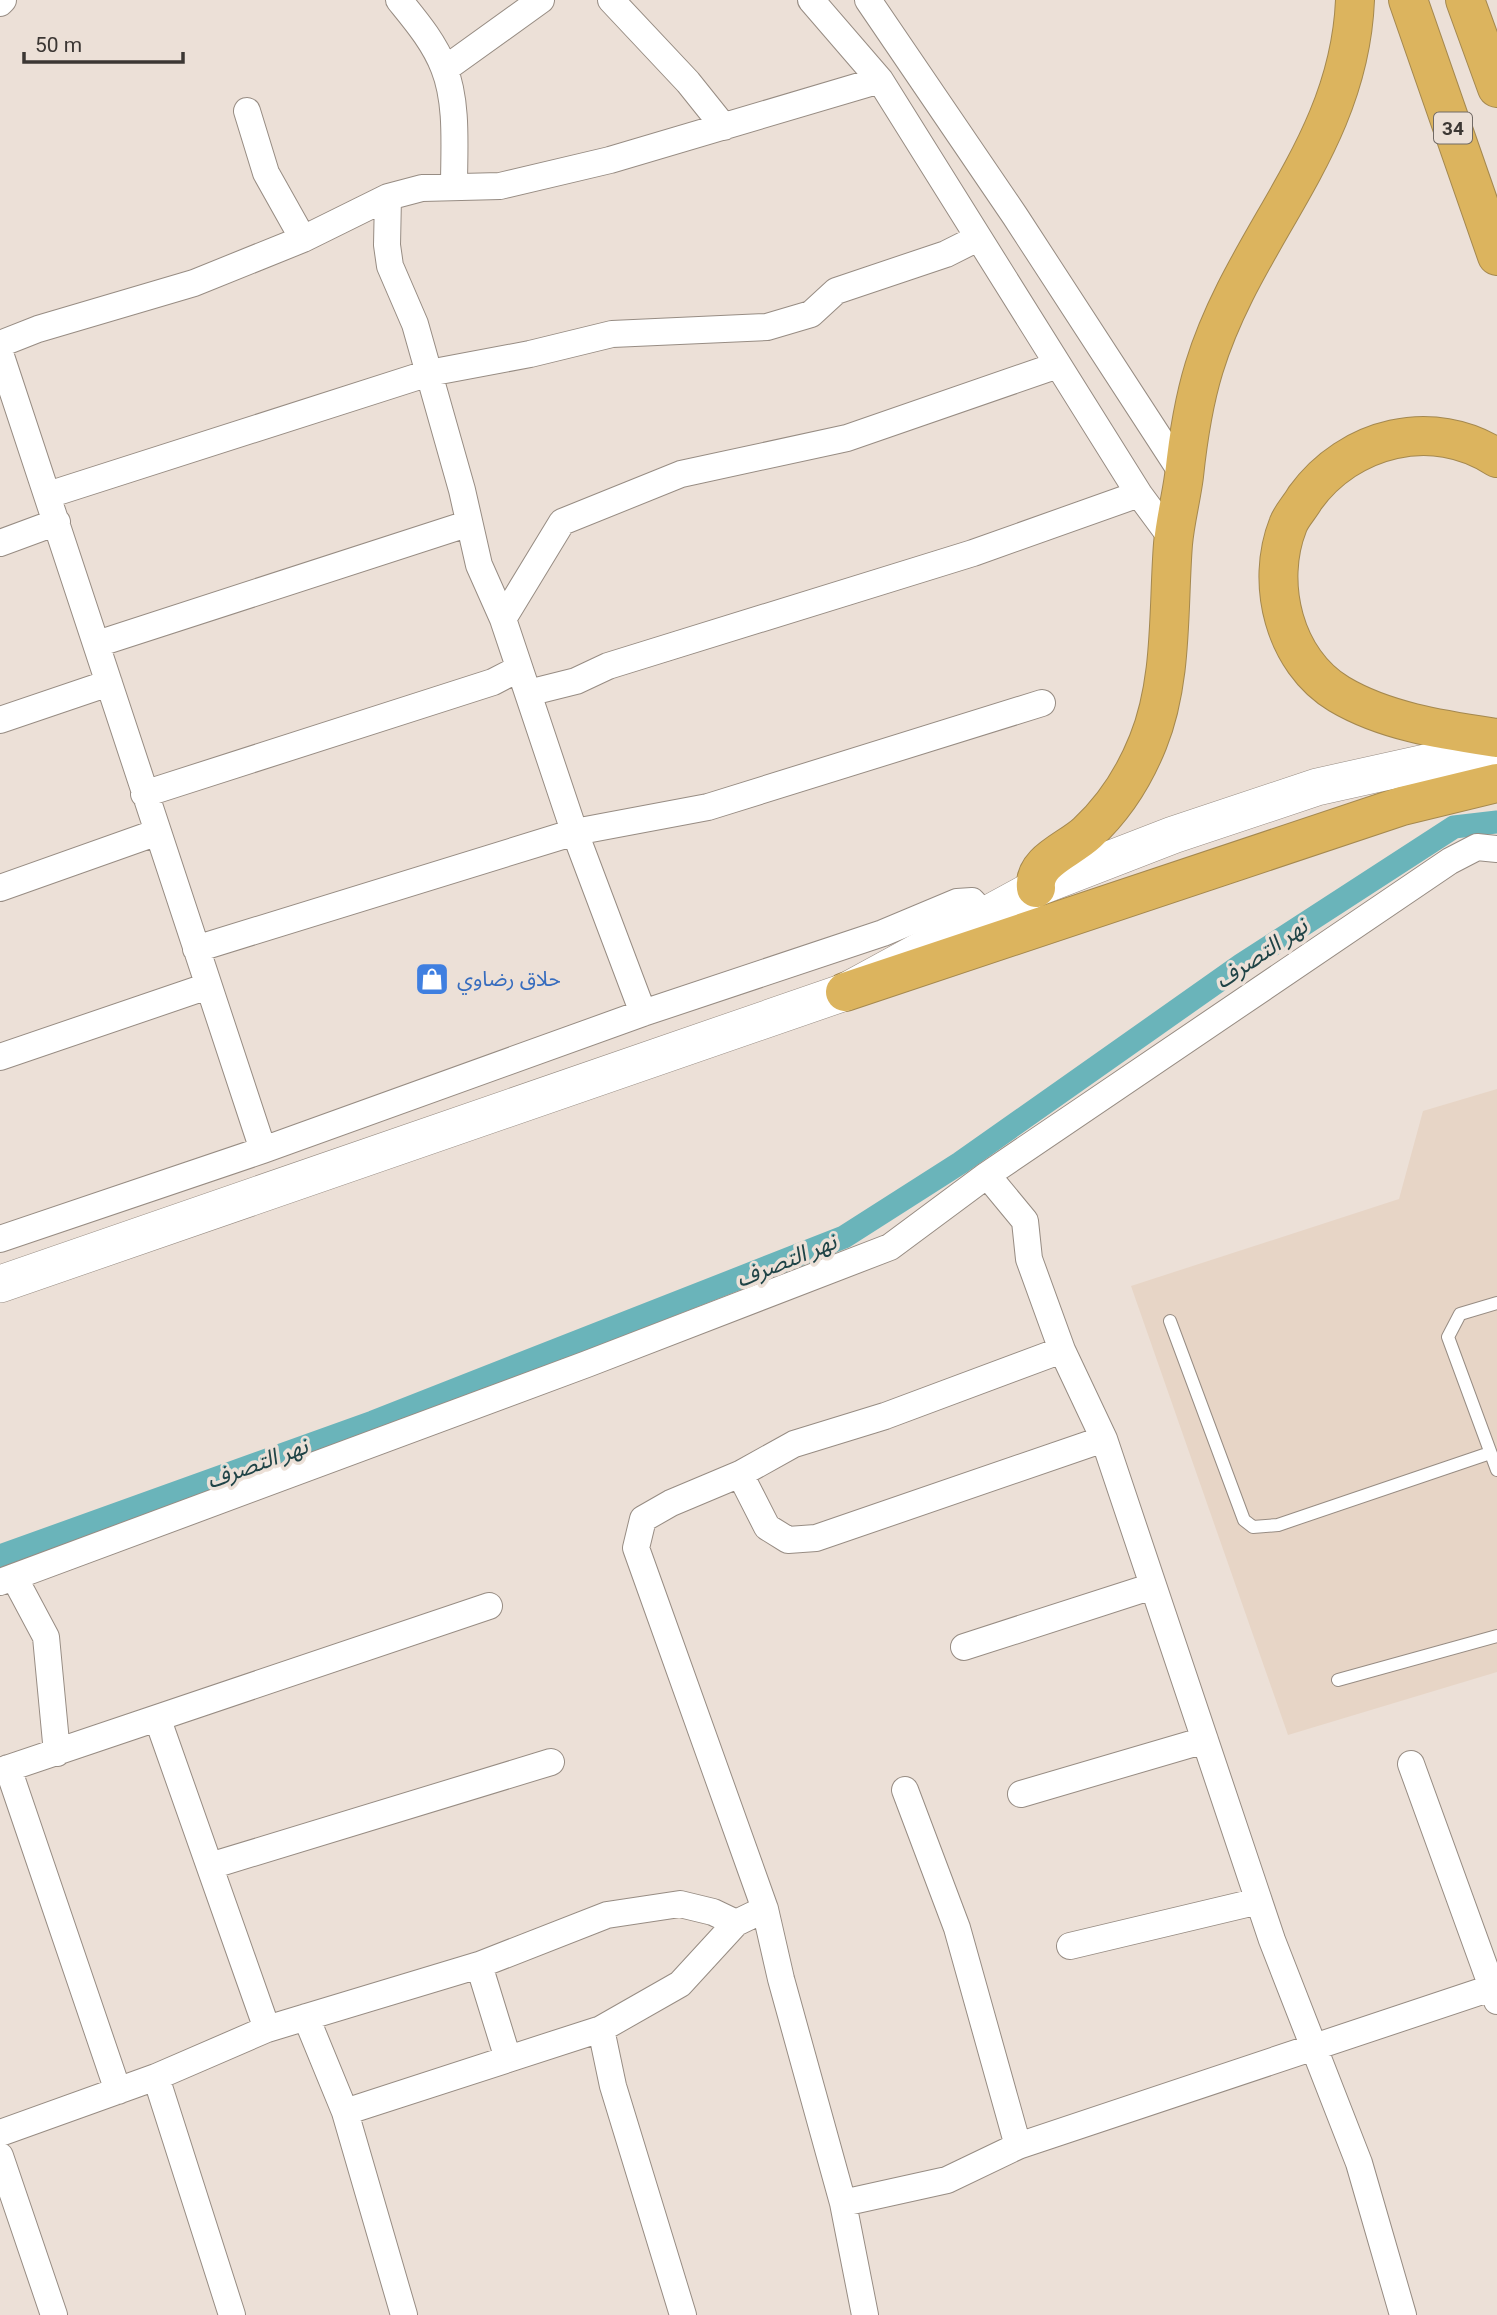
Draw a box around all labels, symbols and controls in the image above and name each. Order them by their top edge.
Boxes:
scale bar [24,21,184,65]
text: 50 m [35,33,82,57]
road number: 34 [1434,112,1472,144]
water label: نهر التصرف [1210,912,1314,994]
shop icon: حلاق رضاوي [413,960,451,998]
place label: حلاق رضاوي [457,967,561,995]
water label: نهر التصرف [732,1227,842,1293]
water label: نهر التصرف [203,1432,313,1494]

